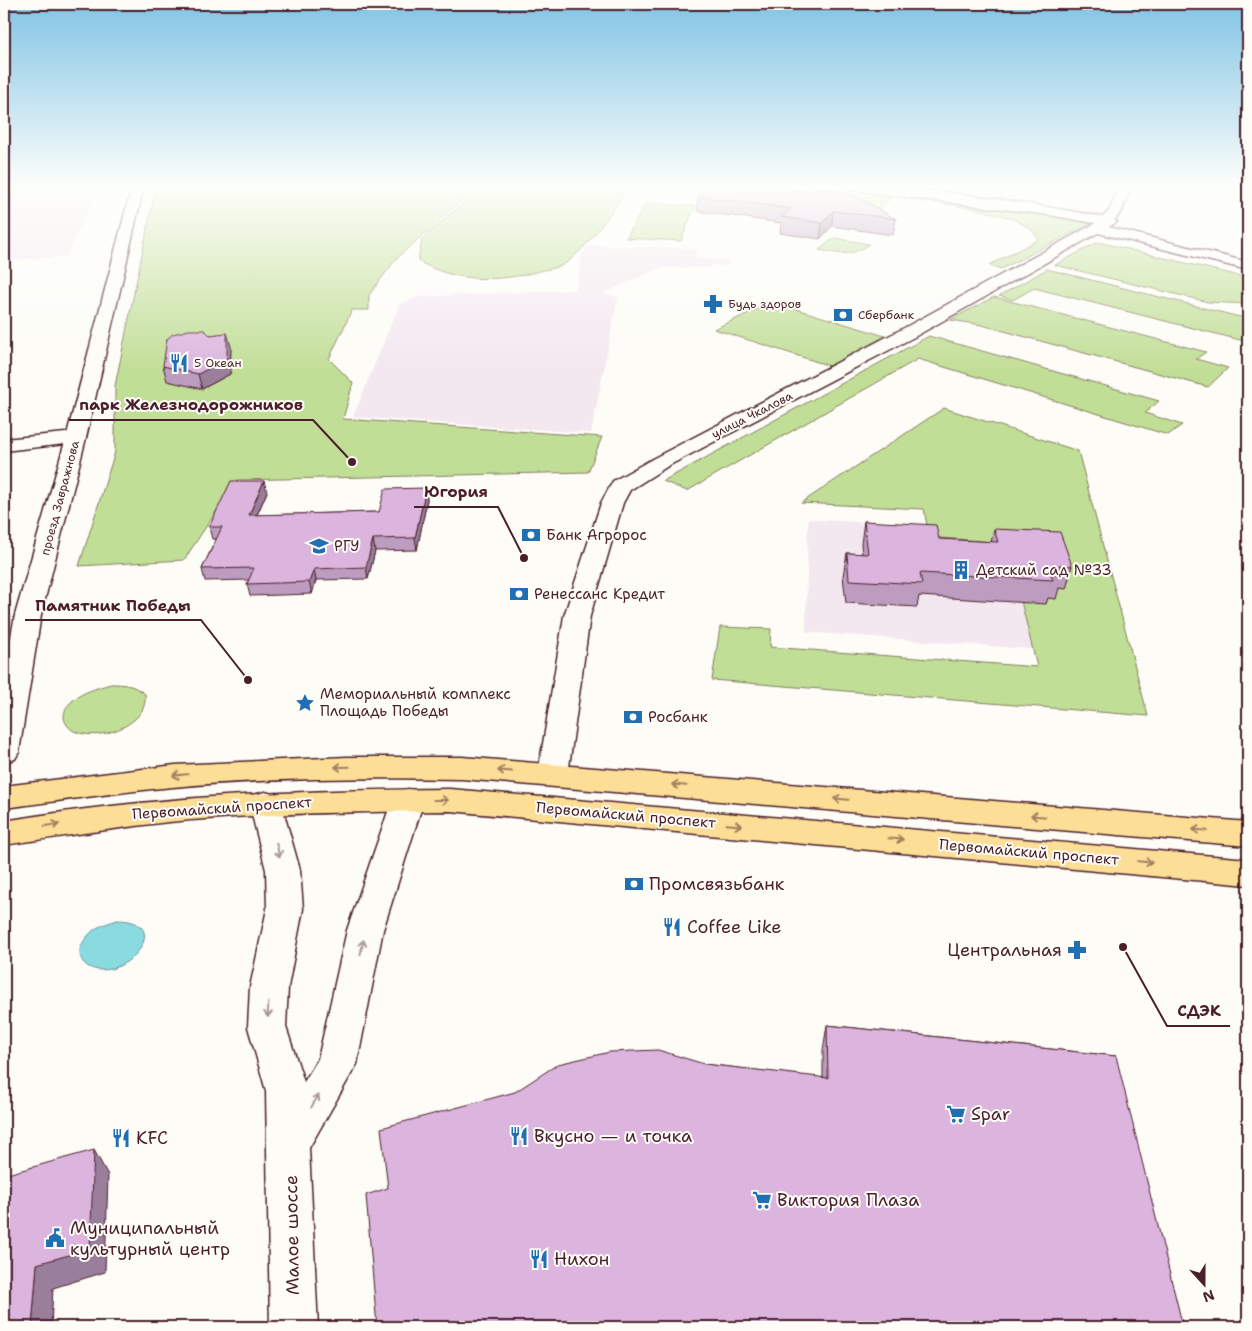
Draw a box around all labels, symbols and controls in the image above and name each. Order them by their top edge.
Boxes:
pharmacy icon: Будь здоров [702,293,724,315]
place label: Будь здоров [728,296,801,312]
bank icon: Сбербанк [832,304,854,326]
place label: Сбербанк [858,307,915,323]
restaurant icon: 5 Океан [168,352,190,374]
place label: 5 Океан [194,355,242,371]
street label: улица Чкалова [709,387,796,442]
callout: парк Железнодорожников [69,389,313,420]
text: парк Железнодорожников [79,394,303,415]
street label: проезд Завражнова [37,438,83,557]
callout: Югория [414,476,498,507]
text: Югория [424,481,488,502]
bank icon: Банк Агророс [520,524,542,546]
place label: Банк Агророс [546,525,647,545]
school or university icon: РГУ [308,535,330,557]
place label: РГУ [334,536,360,556]
building icon: Детский сад №33 [950,559,972,581]
place label: Детский сад №33 [976,560,1112,580]
bank icon: Ренессанс Кредит [508,583,530,605]
place label: Ренессанс Кредит [534,584,665,604]
callout: Памятник Победы [25,589,201,620]
text: Памятник Победы [35,595,191,616]
place label: Мемориальный комплекс Площадь Победы [320,684,511,721]
place icon: Мемориальный комплекс Площадь Победы [294,692,316,714]
bank icon: Росбанк [622,706,644,728]
place label: Росбанк [648,707,708,727]
one-way arrow [335,762,351,772]
one-way arrow [497,766,513,776]
one-way arrow [172,770,188,780]
one-way arrow [671,780,687,790]
street label: Первомайский проспект [131,792,313,824]
one-way arrow [833,794,849,804]
one-way arrow [432,795,448,805]
street label: Первомайский проспект [535,797,717,833]
one-way arrow [1030,811,1046,821]
one-way arrow [43,820,59,830]
one-way arrow [726,820,742,829]
one-way arrow [1192,825,1208,834]
street label: Первомайский проспект [938,834,1120,870]
one-way arrow [888,835,904,844]
one-way arrow [273,842,283,858]
one-way arrow [1137,857,1153,867]
place label: Промсвязьбанк [649,872,785,896]
bank icon: Промсвязьбанк [623,873,645,895]
place label: Coffee Like [687,915,782,939]
restaurant icon: Coffee Like [661,916,683,938]
place label: Центральная [947,938,1062,962]
pharmacy icon: Центральная [1066,939,1088,961]
one-way arrow [358,940,367,956]
callout: СДЭК [1167,995,1230,1026]
text: СДЭК [1177,1000,1221,1021]
one-way arrow [263,1002,273,1018]
one-way arrow [310,1094,320,1108]
place label: Spar [971,1102,1010,1126]
supermarket icon: Spar [945,1103,967,1125]
place label: Вкусно — и точка [534,1124,692,1148]
restaurant icon: Вкусно — и точка [508,1125,530,1147]
place label: KFC [136,1126,168,1150]
restaurant icon: KFC [110,1127,132,1149]
street label: Малое шоссе [279,1175,305,1295]
place label: Виктория Плаза [777,1188,919,1212]
supermarket icon: Виктория Плаза [751,1189,773,1211]
place label: Муниципальный культурный центр [70,1216,230,1261]
public building icon: Муниципальный культурный центр [44,1227,66,1249]
place label: Нихон [554,1247,609,1271]
restaurant icon: Нихон [528,1248,550,1270]
north arrow [1180,1258,1230,1308]
text: N [1200,1286,1217,1307]

